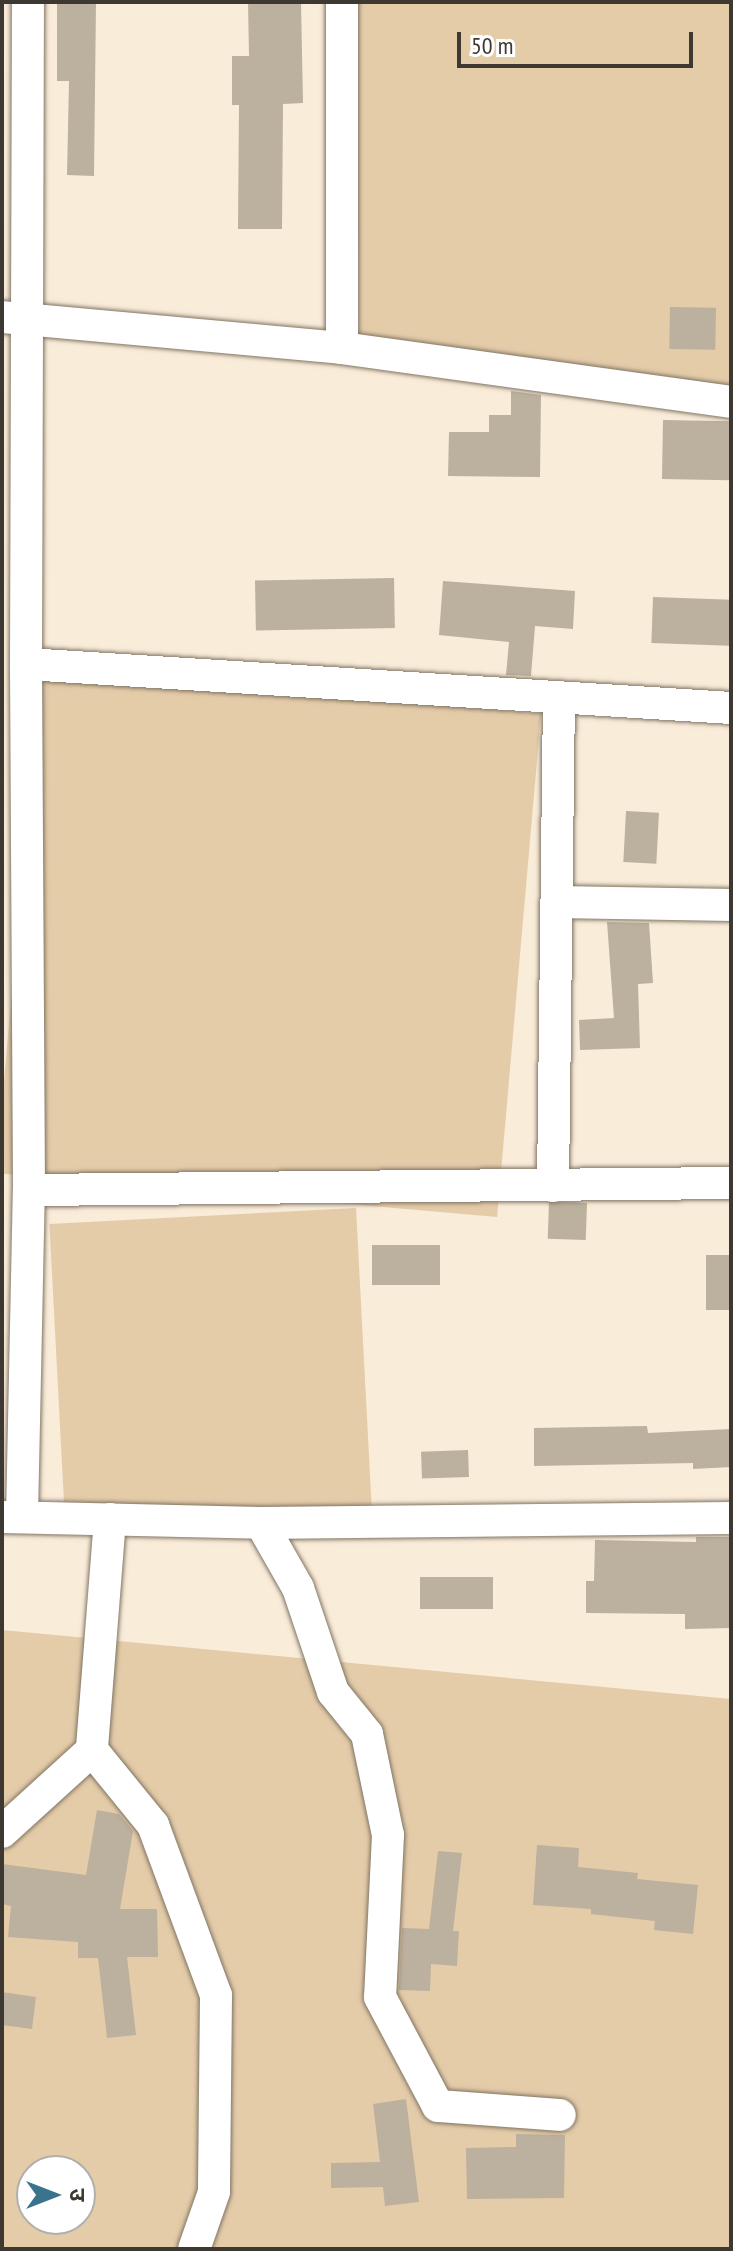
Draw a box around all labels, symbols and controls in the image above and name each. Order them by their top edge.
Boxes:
scale bar [461,16,697,66]
text: 50 m [471,30,513,61]
north arrow [16,2155,96,2235]
text: उ [64,2189,92,2201]

